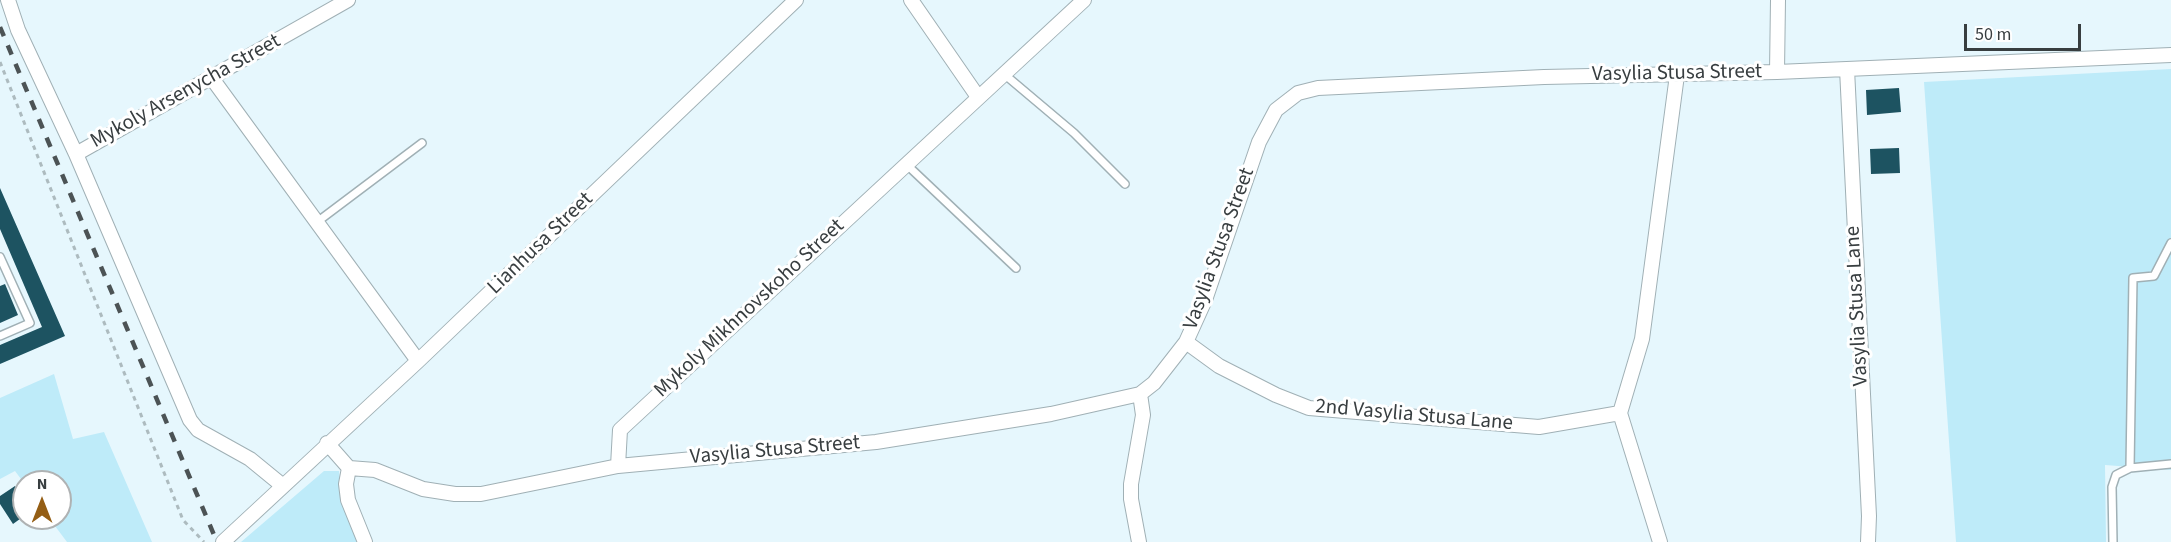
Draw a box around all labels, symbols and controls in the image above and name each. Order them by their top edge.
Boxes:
scale bar [1967,12,2084,50]
text: 50 m [1975,22,2011,47]
street label: Mykoly Arsenycha Street [87,29,285,155]
street label: Vasylia Stusa Street [1592,60,1762,88]
street label: Vasylia Stusa Street [1179,165,1261,333]
street label: Lianhusa Street [483,188,599,300]
street label: Mykoly Mikhnovskoho Street [650,214,850,404]
street label: Vasylia Stusa Lane [1841,225,1875,387]
street label: 2nd Vasylia Stusa Lane [1314,395,1514,437]
street label: Vasylia Stusa Street [689,431,861,471]
north arrow [12,470,72,530]
text: N [37,473,47,495]

